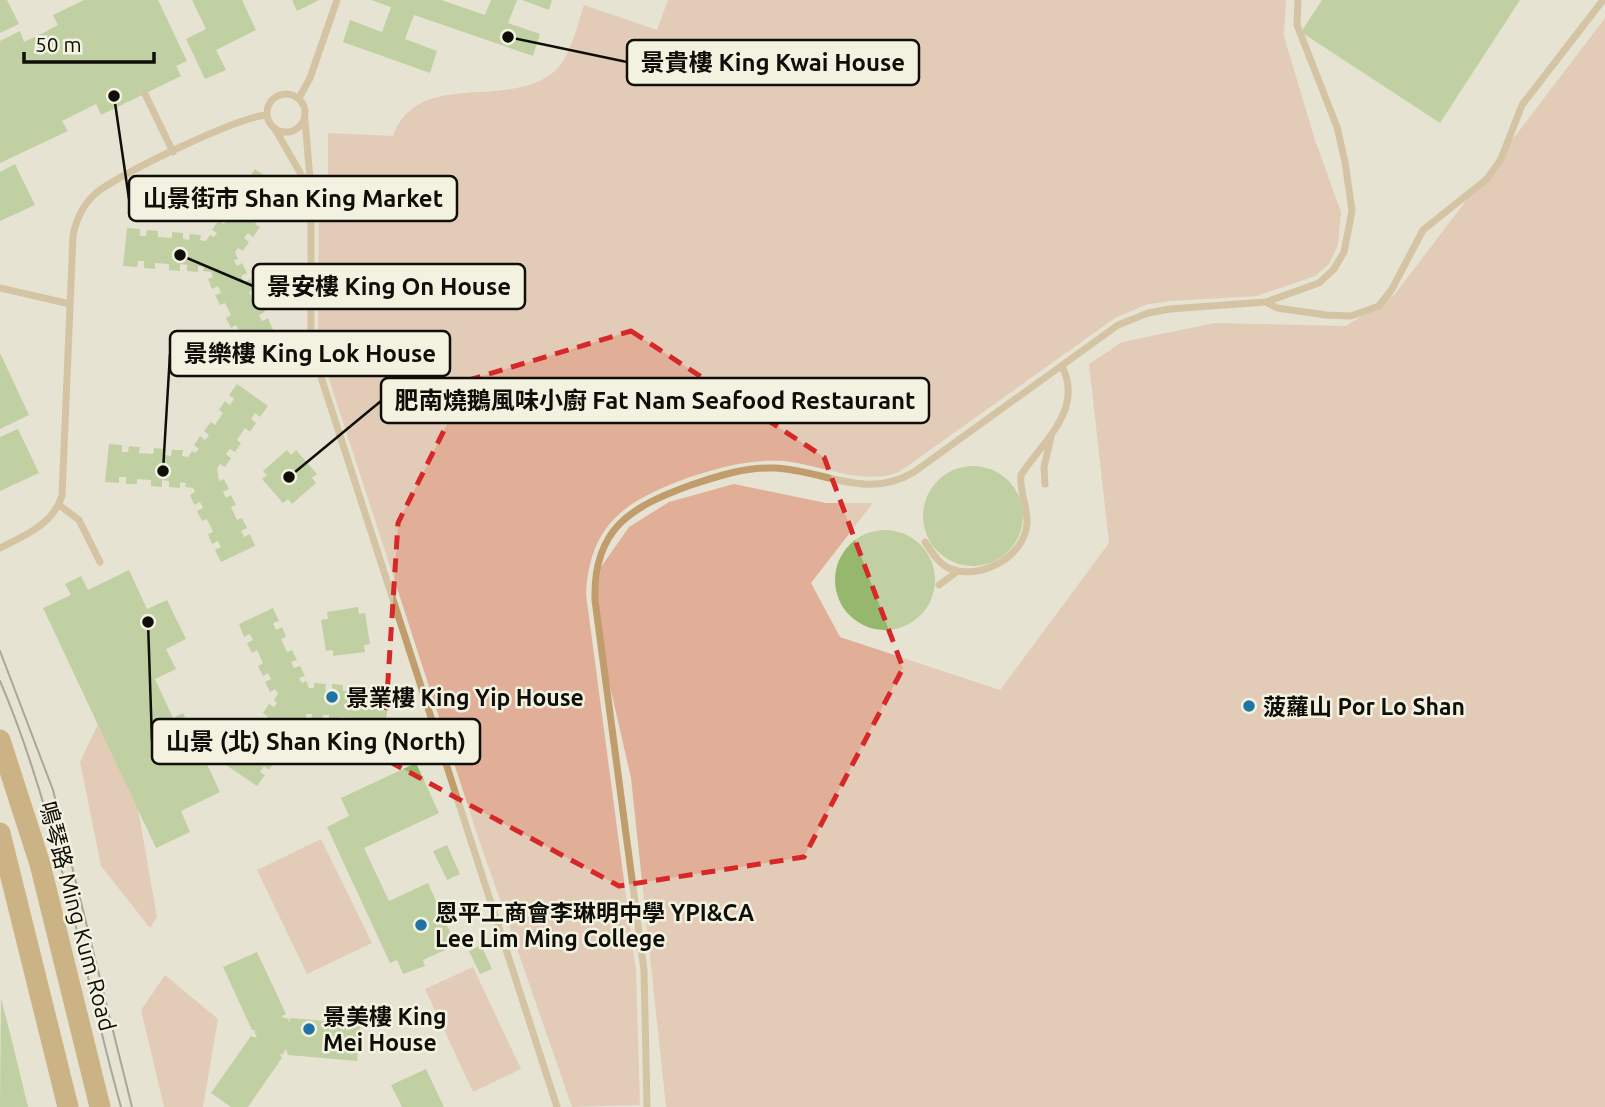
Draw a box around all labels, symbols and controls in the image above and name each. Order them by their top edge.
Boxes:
scale bar [24,21,154,65]
text: 50 m [35,32,82,56]
callout: 景貴樓 King Kwai House [627,40,919,85]
text: 景貴樓 King Kwai House [641,49,905,76]
callout: 山景街市 Shan King Market [129,176,457,221]
text: 山景街市 Shan King Market [143,185,443,212]
callout: 景安樓 King On House [253,264,525,309]
text: 景安樓 King On House [267,273,511,300]
callout: 景樂樓 King Lok House [170,331,450,376]
text: 景樂樓 King Lok House [184,340,436,367]
callout: 肥南燒鵝風味小廚 Fat Nam Seafood Restaurant [381,378,929,423]
text: 肥南燒鵝風味小廚 Fat Nam Seafood Restaurant [395,387,915,414]
place label: 景業樓 King Yip House [346,685,584,710]
marker: 景業樓 King Yip House [324,689,340,705]
place label: 菠蘿山 Por Lo Shan [1263,694,1465,719]
marker: 菠蘿山 Por Lo Shan [1241,698,1257,714]
callout: 山景 (北) Shan King (North) [152,719,480,764]
text: 山景 (北) Shan King (North) [166,728,466,755]
street label: 鳴琴路 Ming Kum Road [35,798,121,1034]
place label: 恩平工商會李琳明中學 YPI&CA Lee Lim Ming College [435,900,754,951]
marker: 恩平工商會李琳明中學 YPI&CA Lee Lim Ming College [413,917,429,933]
place label: 景美樓 King Mei House [323,1004,446,1055]
marker: 景美樓 King Mei House [301,1021,317,1037]

